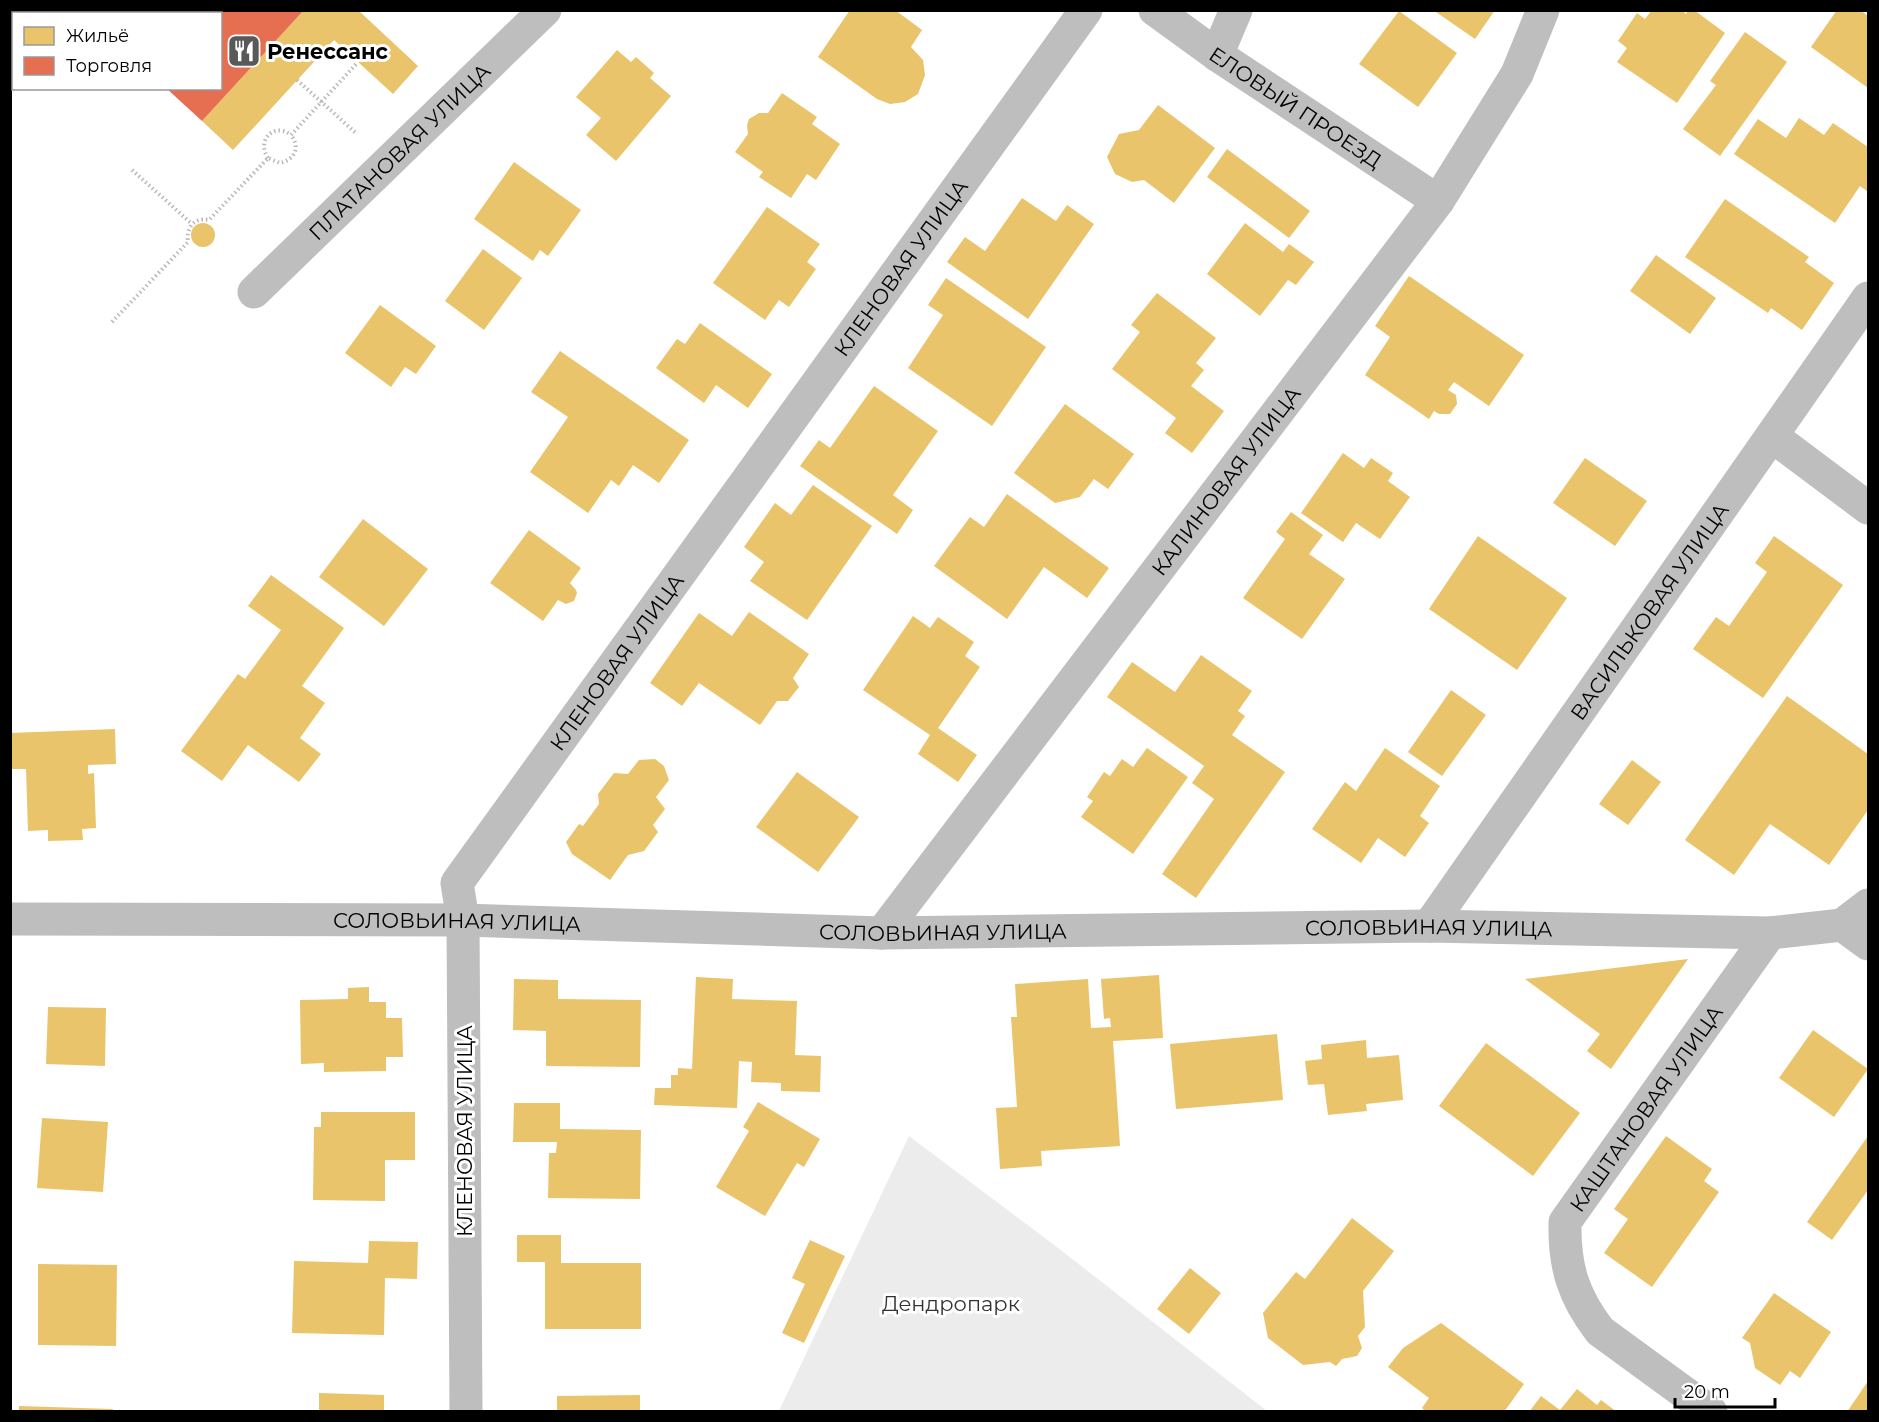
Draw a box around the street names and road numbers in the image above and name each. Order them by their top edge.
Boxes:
street label: ЕЛОВЫЙ ПРОЕЗД [1205,41,1387,173]
street label: ПЛАТАНОВАЯ УЛИЦА [303,58,495,245]
street label: КЛЕНОВАЯ УЛИЦА [828,174,973,361]
street label: КАЛИНОВАЯ УЛИЦА [1146,381,1306,580]
street label: ВАСИЛЬКОВАЯ УЛИЦА [1565,498,1734,724]
street label: КЛЕНОВАЯ УЛИЦА [544,568,689,755]
street label: СОЛОВЬИНАЯ УЛИЦА [333,907,582,936]
street label: СОЛОВЬИНАЯ УЛИЦА [1305,913,1553,941]
street label: СОЛОВЬИНАЯ УЛИЦА [819,918,1067,946]
street label: КАШТАНОВАЯ УЛИЦА [1564,1000,1728,1216]
street label: КЛЕНОВАЯ УЛИЦА [452,1025,477,1237]

